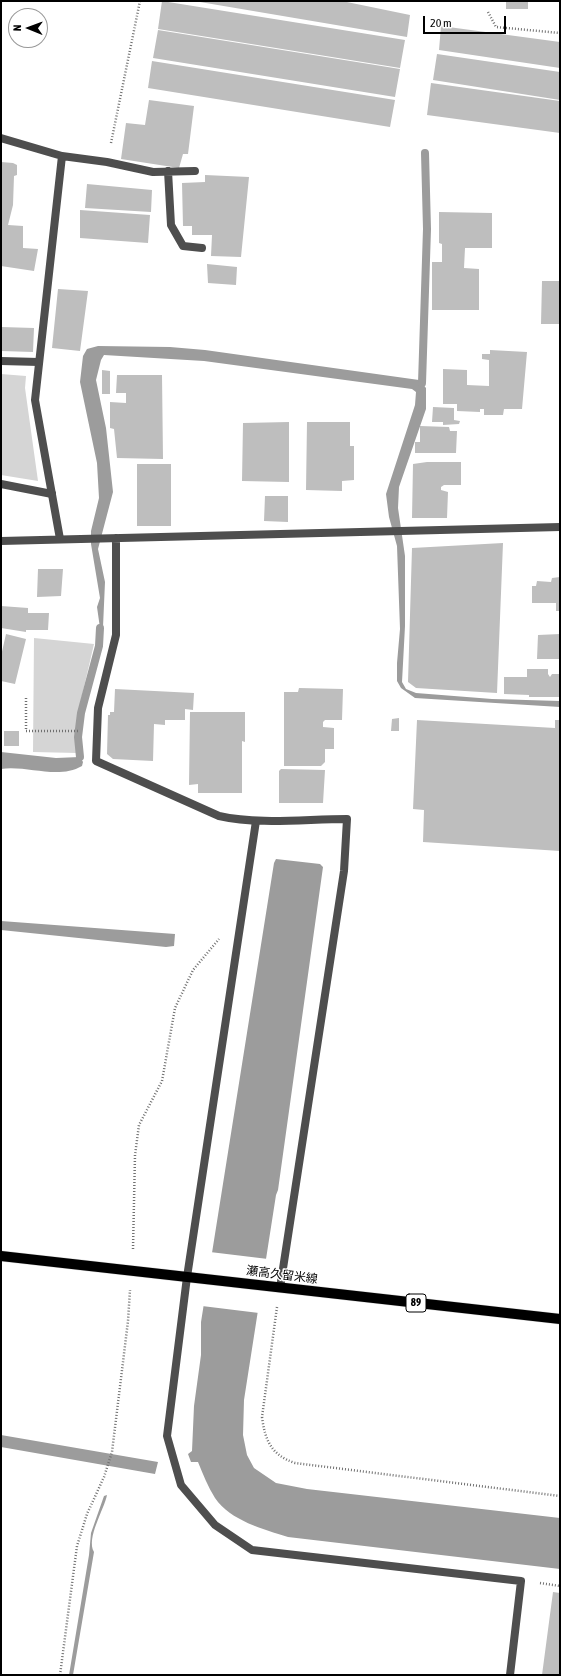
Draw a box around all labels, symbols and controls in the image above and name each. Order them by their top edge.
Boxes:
north arrow [8,8,48,48]
scale bar [425,8,508,34]
text: 20 m [430,16,452,30]
text: N [11,24,23,31]
street label: 瀬高久留米線 [245,1263,319,1287]
road number: 89 [406,1294,426,1312]

